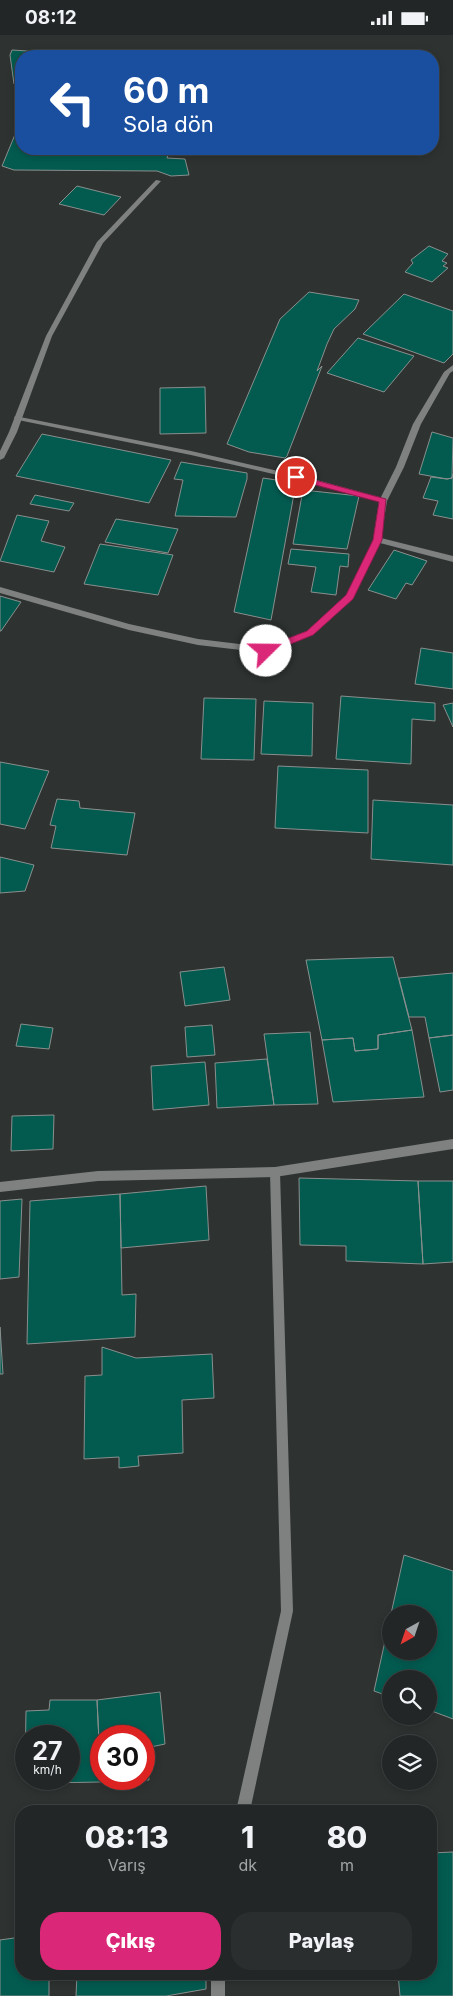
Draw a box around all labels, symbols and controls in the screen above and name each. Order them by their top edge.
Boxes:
text: 08:12 [25,6,77,29]
text: 60 m [123,69,210,111]
icon: left [40,70,105,135]
text: Sola dön [123,111,214,137]
pin [275,456,317,498]
icon: arrive [282,463,310,491]
position arrow [239,624,291,676]
north arrow [382,1605,438,1660]
map controls [382,1605,437,1790]
button: search [382,1670,437,1725]
speed limit sign: 30 [90,1725,155,1790]
button: layers [382,1735,437,1790]
text: 27 [32,1736,63,1766]
text: km/h [33,1762,62,1777]
text: 08:13 [85,1819,169,1855]
text: 1 [241,1819,254,1855]
text: 80 [327,1819,367,1855]
text: Varış [108,1855,146,1875]
text: dk [238,1855,257,1875]
text: m [340,1855,354,1875]
button: Çıkış [40,1912,221,1970]
button: Paylaş [231,1912,412,1970]

